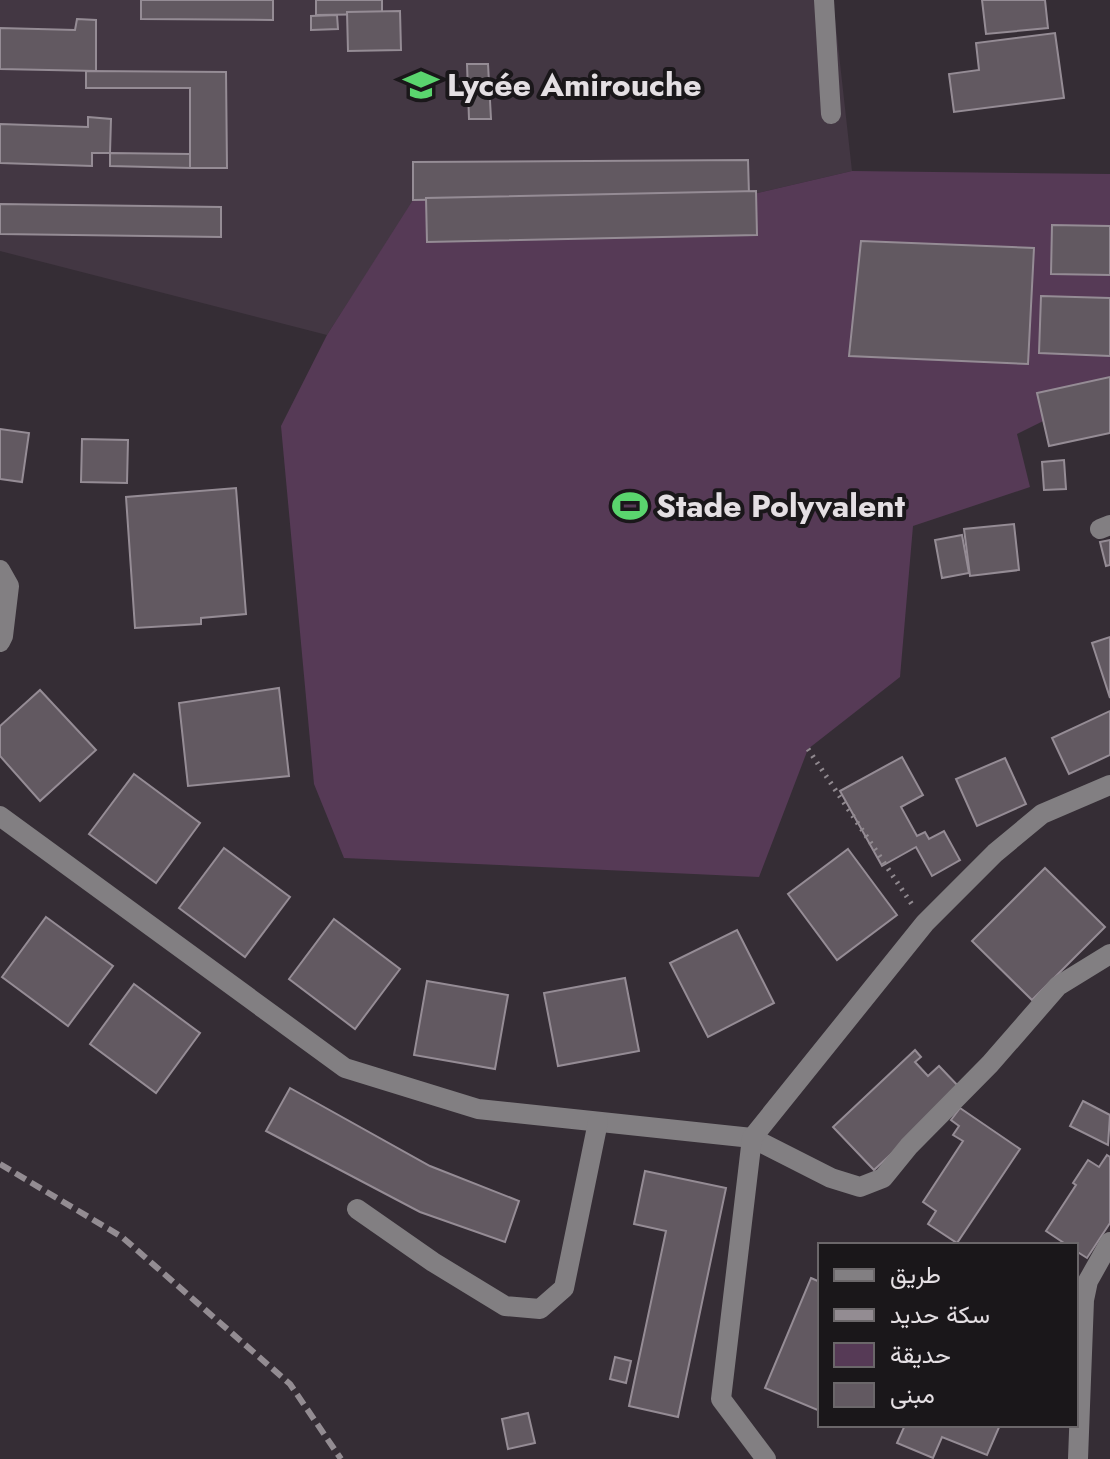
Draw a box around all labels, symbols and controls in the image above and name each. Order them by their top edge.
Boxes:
place label: Lycée Amirouche [447,62,701,108]
school or university icon: Lycée Amirouche [402,66,440,104]
place label: Stade Polyvalent [656,483,906,529]
sports icon: Stade Polyvalent [611,487,649,525]
legend [818,1243,1078,1427]
text: طريق [890,1257,941,1292]
text: سكة حديد [890,1297,990,1332]
text: حديقة [890,1337,951,1372]
text: مبنى [890,1377,935,1412]

